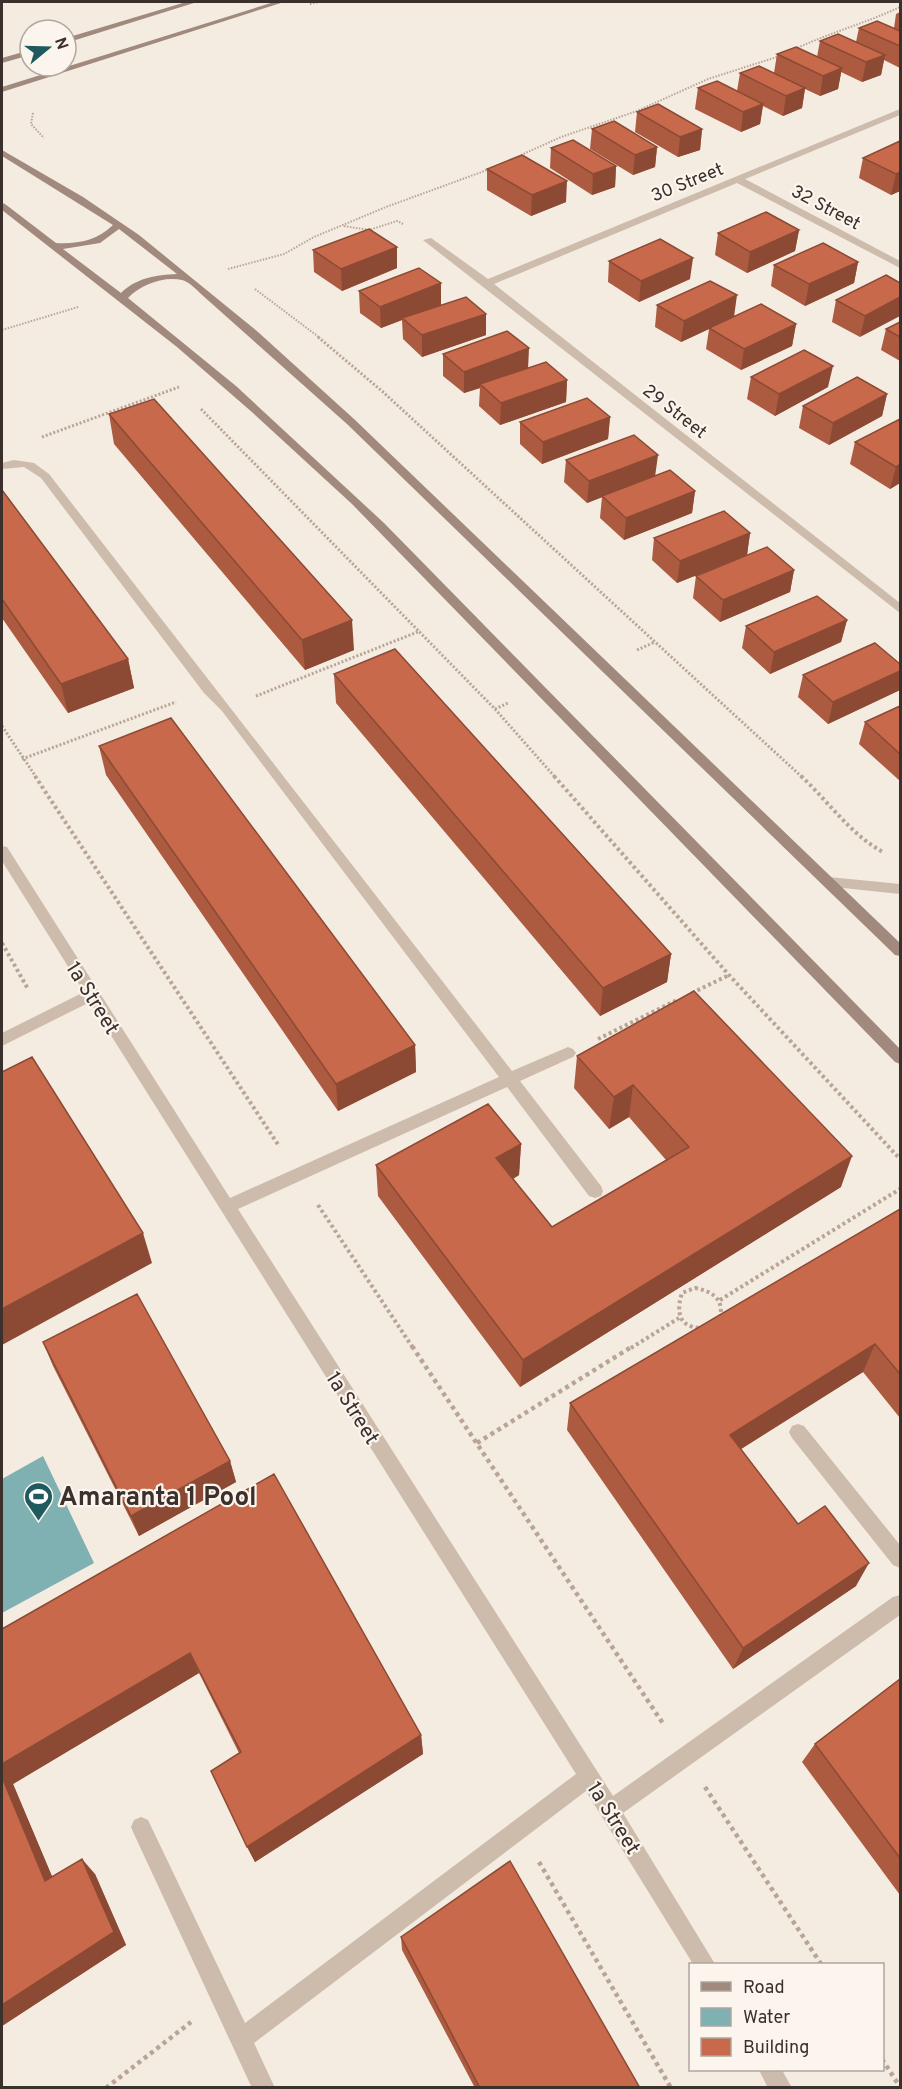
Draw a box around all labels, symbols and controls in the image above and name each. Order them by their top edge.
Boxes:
north arrow [18,18,78,78]
text: N [49,35,72,52]
street label: 30 Street [648,158,727,208]
street label: 32 Street [787,180,864,236]
street label: 29 Street [637,380,711,444]
street label: 1a Street [59,957,125,1040]
street label: 1a Street [319,1367,385,1450]
sports icon: Amaranta 1 Pool [22,1480,54,1522]
place label: Amaranta 1 Pool [59,1482,257,1515]
street label: 1a Street [580,1777,646,1860]
legend [689,1963,884,2071]
text: Road [743,1977,785,2000]
text: Water [743,2007,790,2030]
text: Building [743,2037,809,2060]

